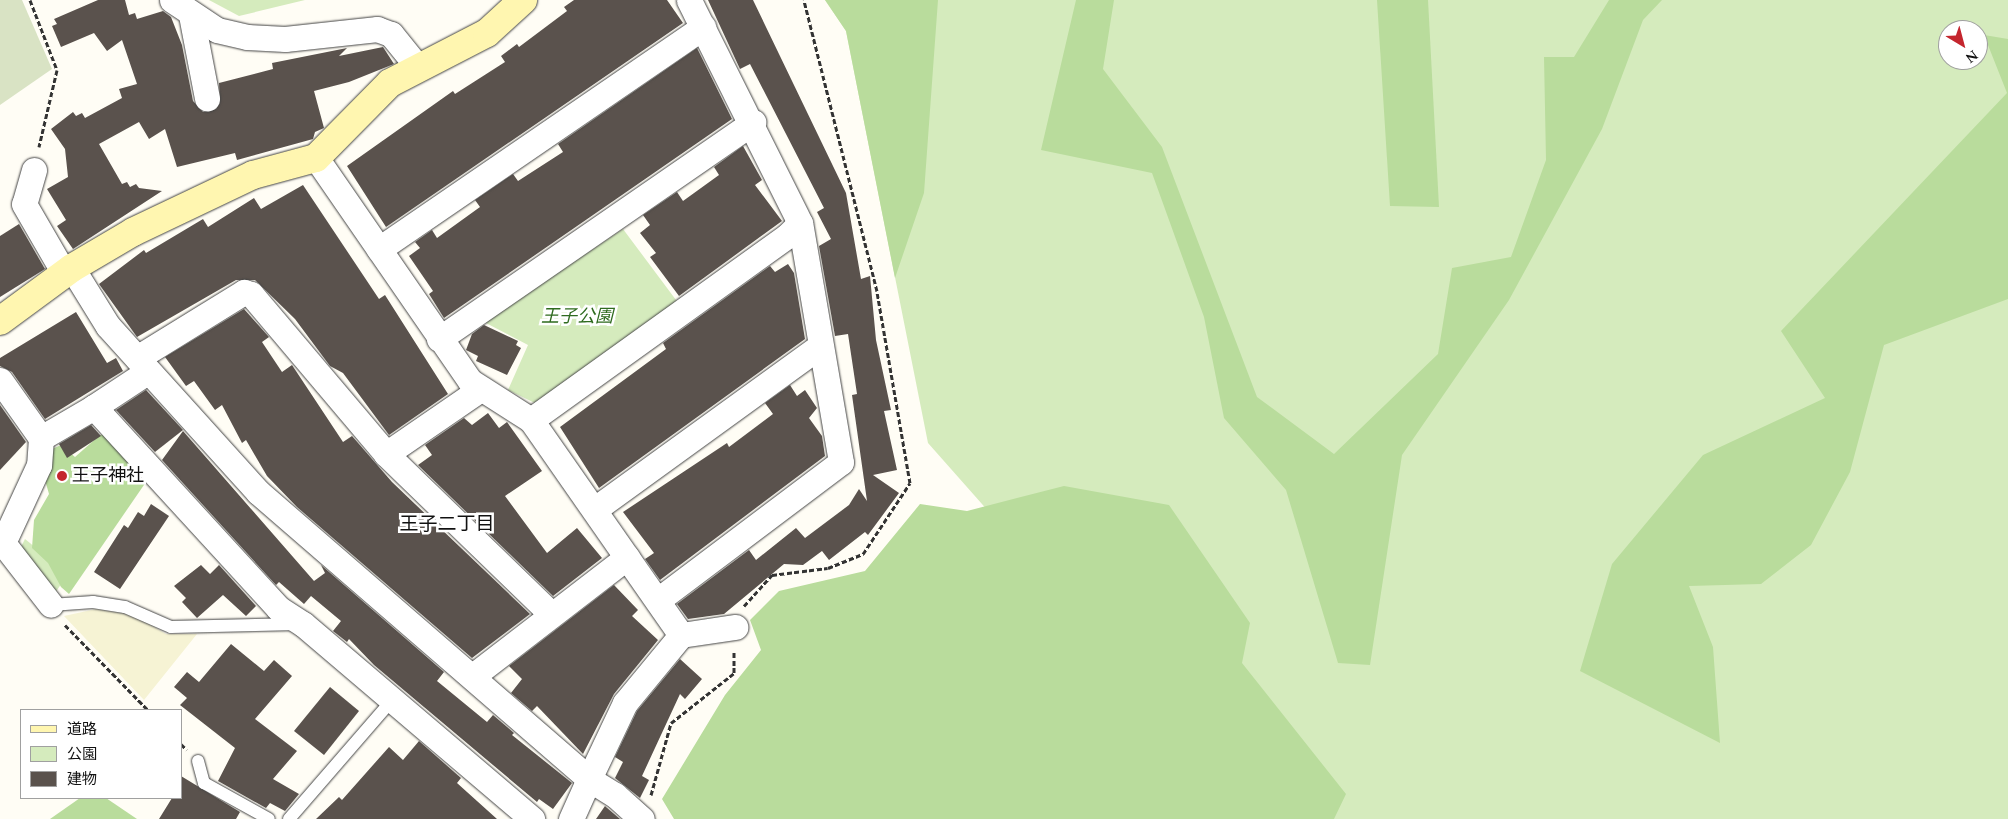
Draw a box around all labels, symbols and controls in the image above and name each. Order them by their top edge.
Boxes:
north arrow [1938,20,1988,70]
text: N [1961,45,1983,68]
park label: 王子公園 [541,306,613,328]
place label: 王子神社 [72,465,144,487]
marker: 王子神社 [56,470,68,482]
district label: 王子二丁目 [400,514,494,536]
legend [20,709,182,799]
text: 道路 [67,718,97,741]
text: 公園 [67,743,97,766]
text: 建物 [67,768,97,791]

